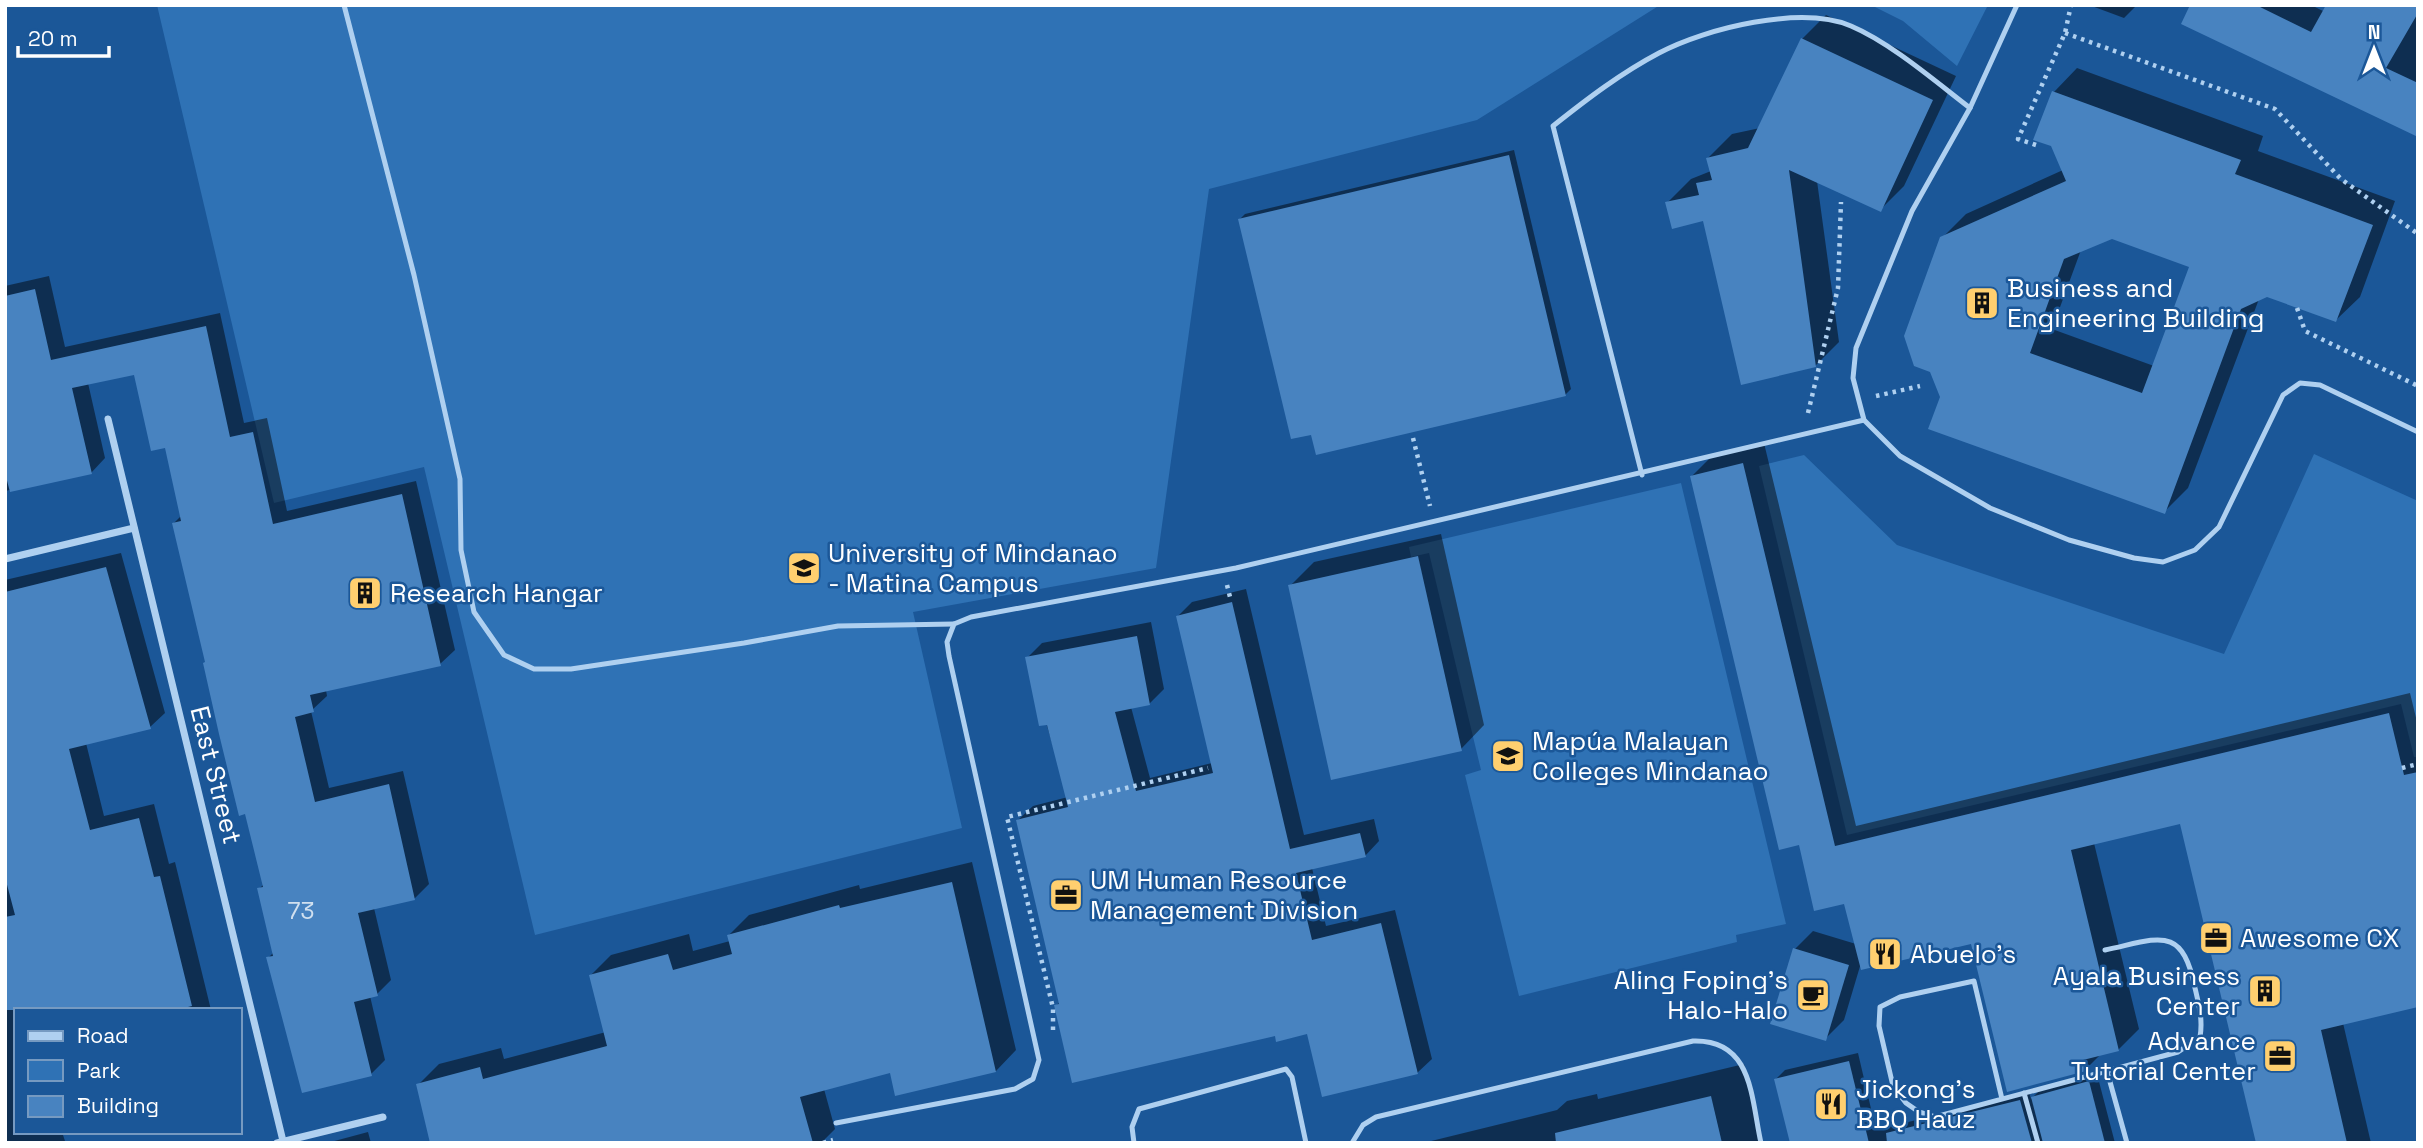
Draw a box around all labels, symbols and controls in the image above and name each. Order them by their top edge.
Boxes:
scale bar [18,14,108,58]
north arrow [2339,14,2409,84]
text: N [2368,20,2380,45]
text: 20 m [28,25,78,52]
place label: Business and Engineering Building [2007,271,2264,335]
building icon: Business and Engineering Building [1963,284,2001,322]
place label: University of Mindanao - Matina Campus [828,536,1118,600]
school or university icon: University of Mindanao - Matina Campus [785,549,823,587]
building icon: Research Hangar [346,574,384,612]
place label: Research Hangar [390,576,603,610]
street label: East Street [182,702,250,848]
place label: Mapúa Malayan Colleges Mindanao [1532,724,1768,788]
school or university icon: Mapúa Malayan Colleges Mindanao [1489,737,1527,775]
place label: UM Human Resource Management Division [1090,863,1358,927]
office icon: UM Human Resource Management Division [1047,876,1085,914]
house number: 73 [288,896,314,926]
office icon: Awesome CX [2197,919,2235,957]
place label: Awesome CX [2240,921,2399,955]
restaurant icon: Abuelo's [1866,935,1904,973]
place label: Abuelo's [1910,937,2016,971]
place label: Ayala Business Center [2053,959,2240,1023]
place label: Aling Foping's Halo-Halo [1614,963,1788,1027]
building icon: Ayala Business Center [2246,972,2284,1010]
cafe icon: Aling Foping's Halo-Halo [1794,976,1832,1014]
legend [14,1008,242,1134]
text: Road [77,1022,129,1049]
place label: Advance Tutorial Center [2071,1024,2256,1088]
office icon: Advance Tutorial Center [2261,1037,2299,1075]
text: Park [77,1057,121,1084]
place label: Jickong's BBQ Hauz [1856,1072,1976,1136]
restaurant icon: Jickong's BBQ Hauz [1812,1085,1850,1123]
text: Building [77,1092,159,1119]

